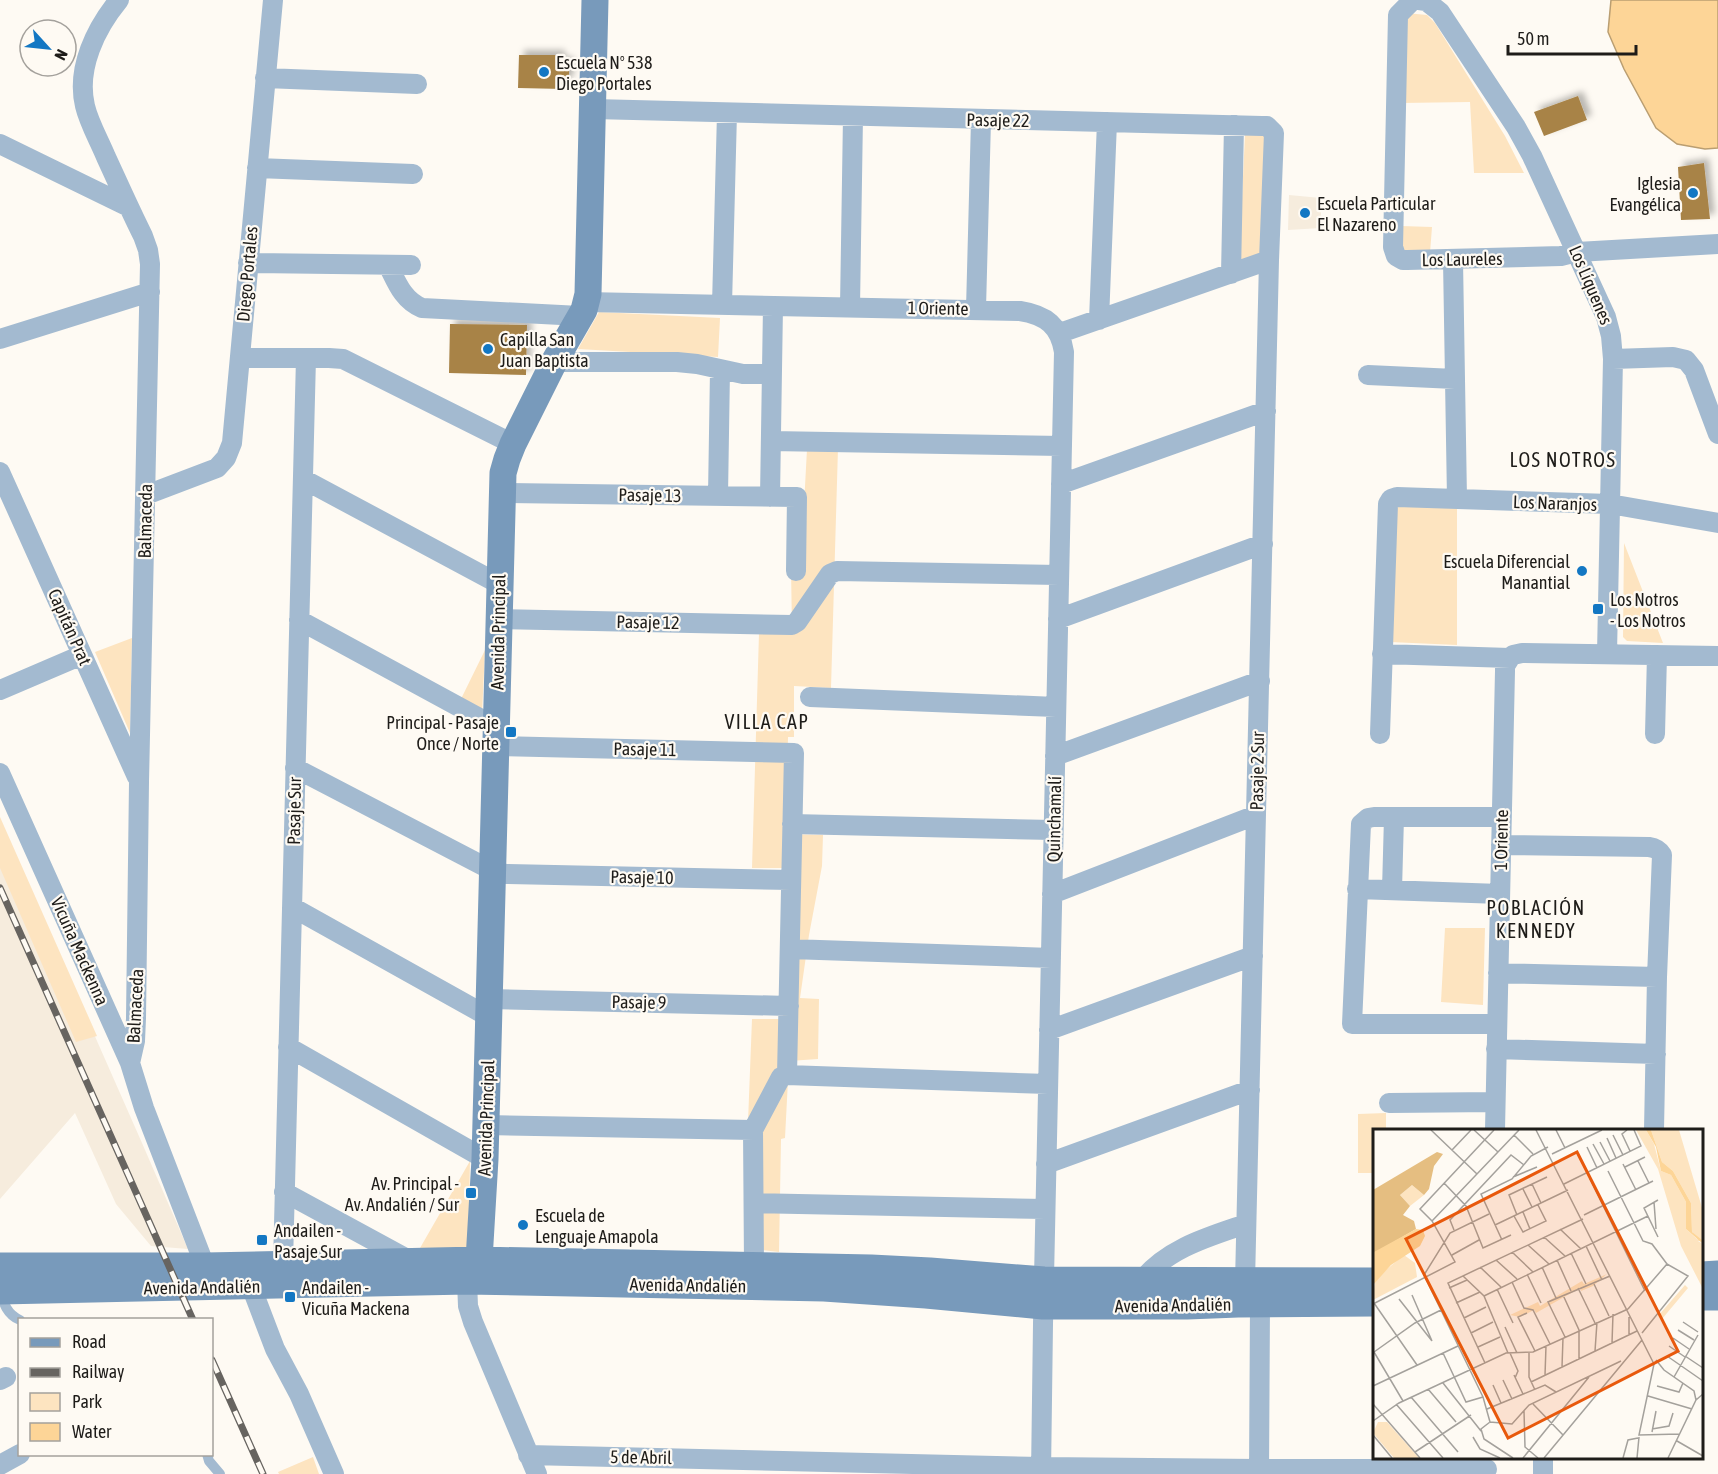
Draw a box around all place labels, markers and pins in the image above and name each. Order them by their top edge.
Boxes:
place label: Escuela Nº 538 Diego Portales [556,52,652,94]
marker: Escuela Nº 538 Diego Portales [537,65,551,79]
place label: Iglesia Evangélica [1610,173,1681,215]
marker: Iglesia Evangélica [1686,186,1700,200]
place label: Escuela Particular El Nazareno [1317,193,1436,235]
marker: Escuela Particular El Nazareno [1298,206,1312,220]
place label: Capilla San Juan Baptista [500,329,589,371]
marker: Capilla San Juan Baptista [481,342,495,356]
place label: Escuela Diferencial Manantial [1443,551,1570,593]
marker: Escuela Diferencial Manantial [1575,564,1589,578]
place label: Los Notros - Los Notros [1610,589,1686,631]
marker: Los Notros - Los Notros [1591,602,1605,616]
place label: Principal - Pasaje Once / Norte [386,712,499,754]
marker: Principal - Pasaje Once / Norte [504,725,518,739]
place label: Av. Principal - Av. Andalién / Sur [345,1173,460,1215]
marker: Av. Principal - Av. Andalién / Sur [464,1186,478,1200]
place label: Escuela de Lenguaje Amapola [535,1205,659,1247]
marker: Escuela de Lenguaje Amapola [516,1218,530,1232]
place label: Andailen - Pasaje Sur [274,1220,343,1262]
marker: Andailen - Pasaje Sur [255,1233,269,1247]
place label: Andailen - Vicuña Mackena [302,1277,410,1319]
marker: Andailen - Vicuña Mackena [283,1290,297,1304]

